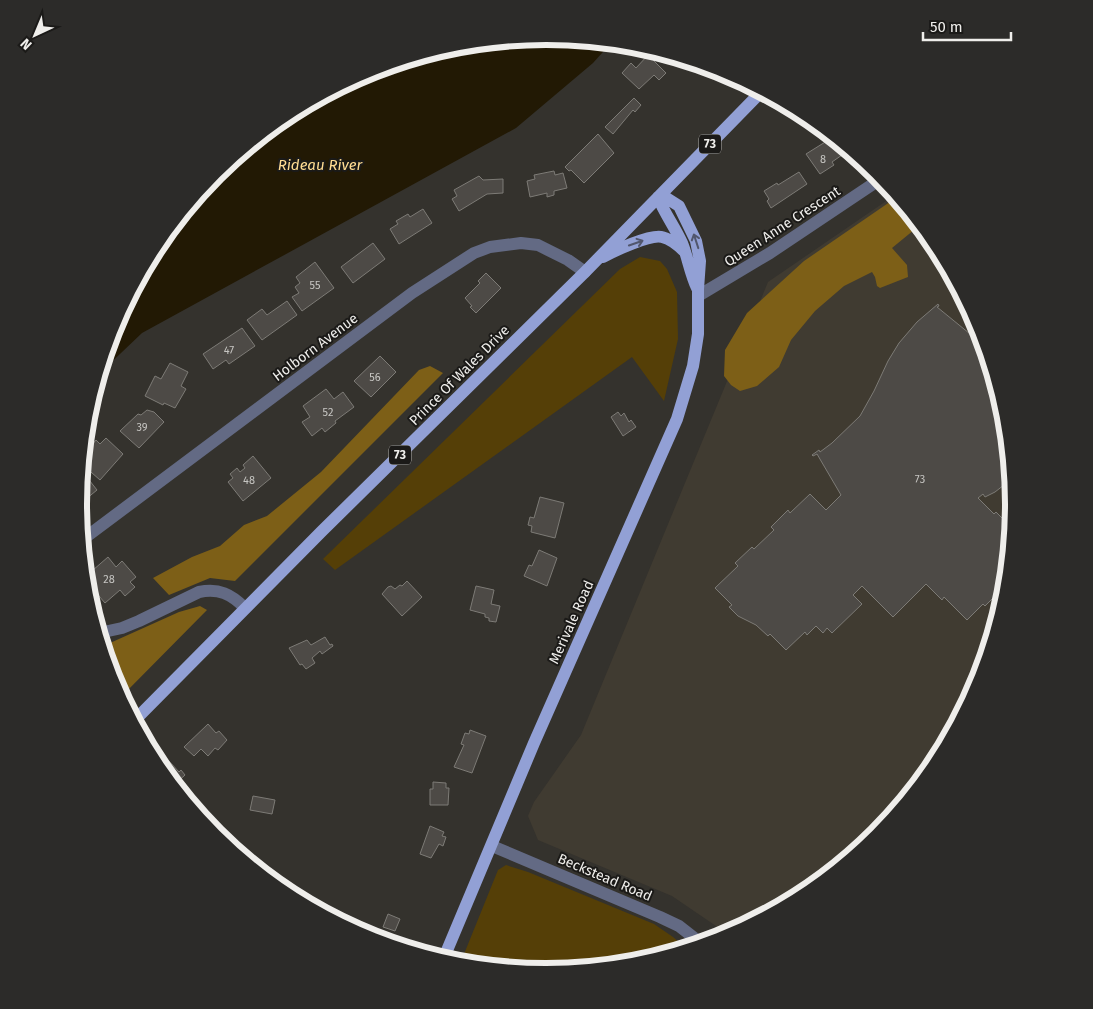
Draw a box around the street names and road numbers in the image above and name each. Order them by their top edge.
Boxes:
road number: 73 [699,134,721,154]
street label: Queen Anne Crescent [721,182,844,270]
street label: Holborn Avenue [269,310,361,385]
street label: Prince Of Wales Drive [406,322,513,429]
road number: 73 [389,446,411,464]
street label: Merivale Road [545,578,597,667]
street label: Beckstead Road [555,850,655,905]

